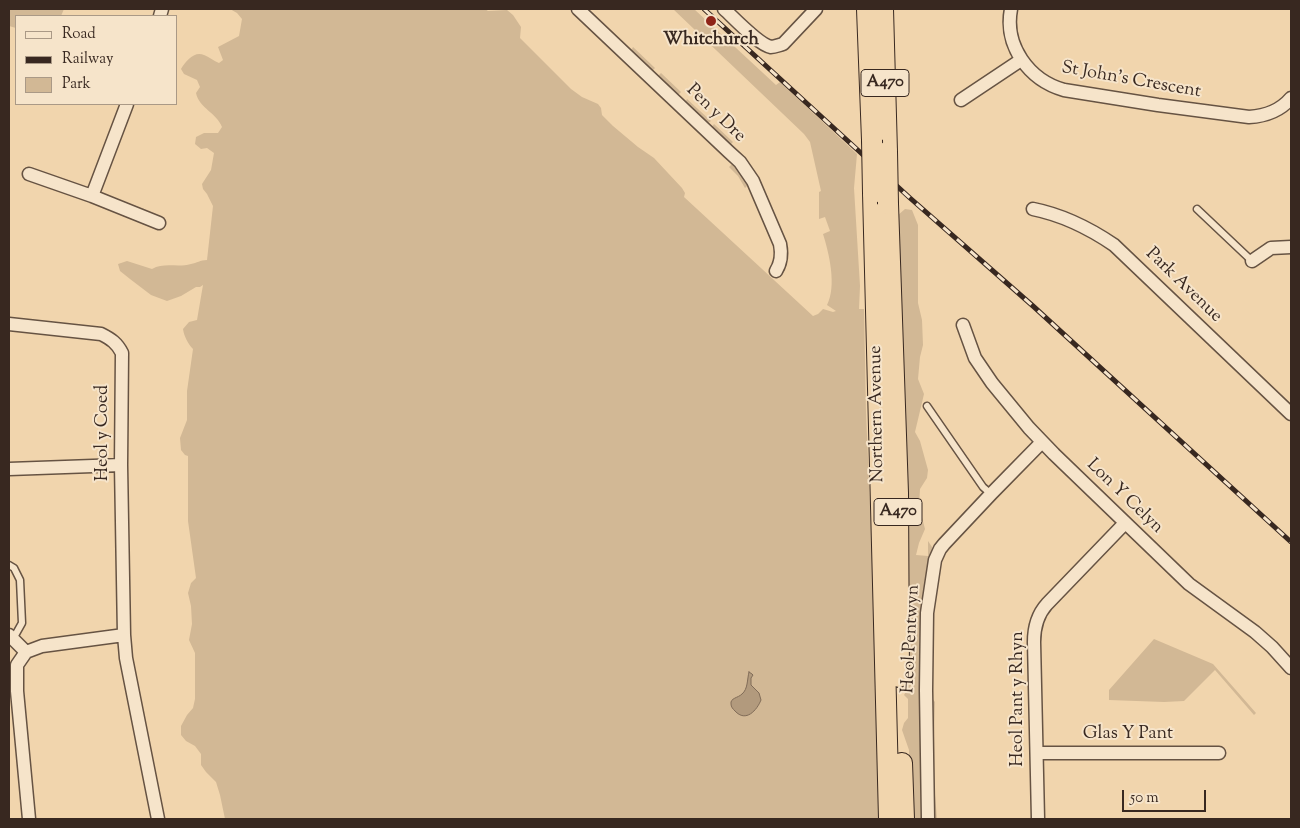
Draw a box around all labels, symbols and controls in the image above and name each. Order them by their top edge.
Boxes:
marker: Whitchurch [704,14,718,28]
legend [15,15,178,105]
text: Road [62,24,96,45]
place label: Whitchurch [663,30,759,52]
text: Railway [62,49,113,70]
street label: St John's Crescent [1060,58,1202,104]
road number: A470 [861,70,909,96]
text: Park [62,74,91,95]
street label: Pen y Dre [681,80,749,148]
street label: Park Avenue [1140,244,1226,328]
street label: Northern Avenue [866,345,890,483]
street label: Heol y Coed [93,385,115,481]
street label: Lon Y Celyn [1081,455,1167,539]
road number: A470 [874,498,922,526]
street label: Heol Pentwyn [898,584,926,694]
street label: Heol Pant y Rhyn [1008,631,1030,767]
street label: Glas Y Pant [1083,724,1173,746]
scale bar [1125,780,1209,812]
text: 50 m [1130,788,1159,809]

